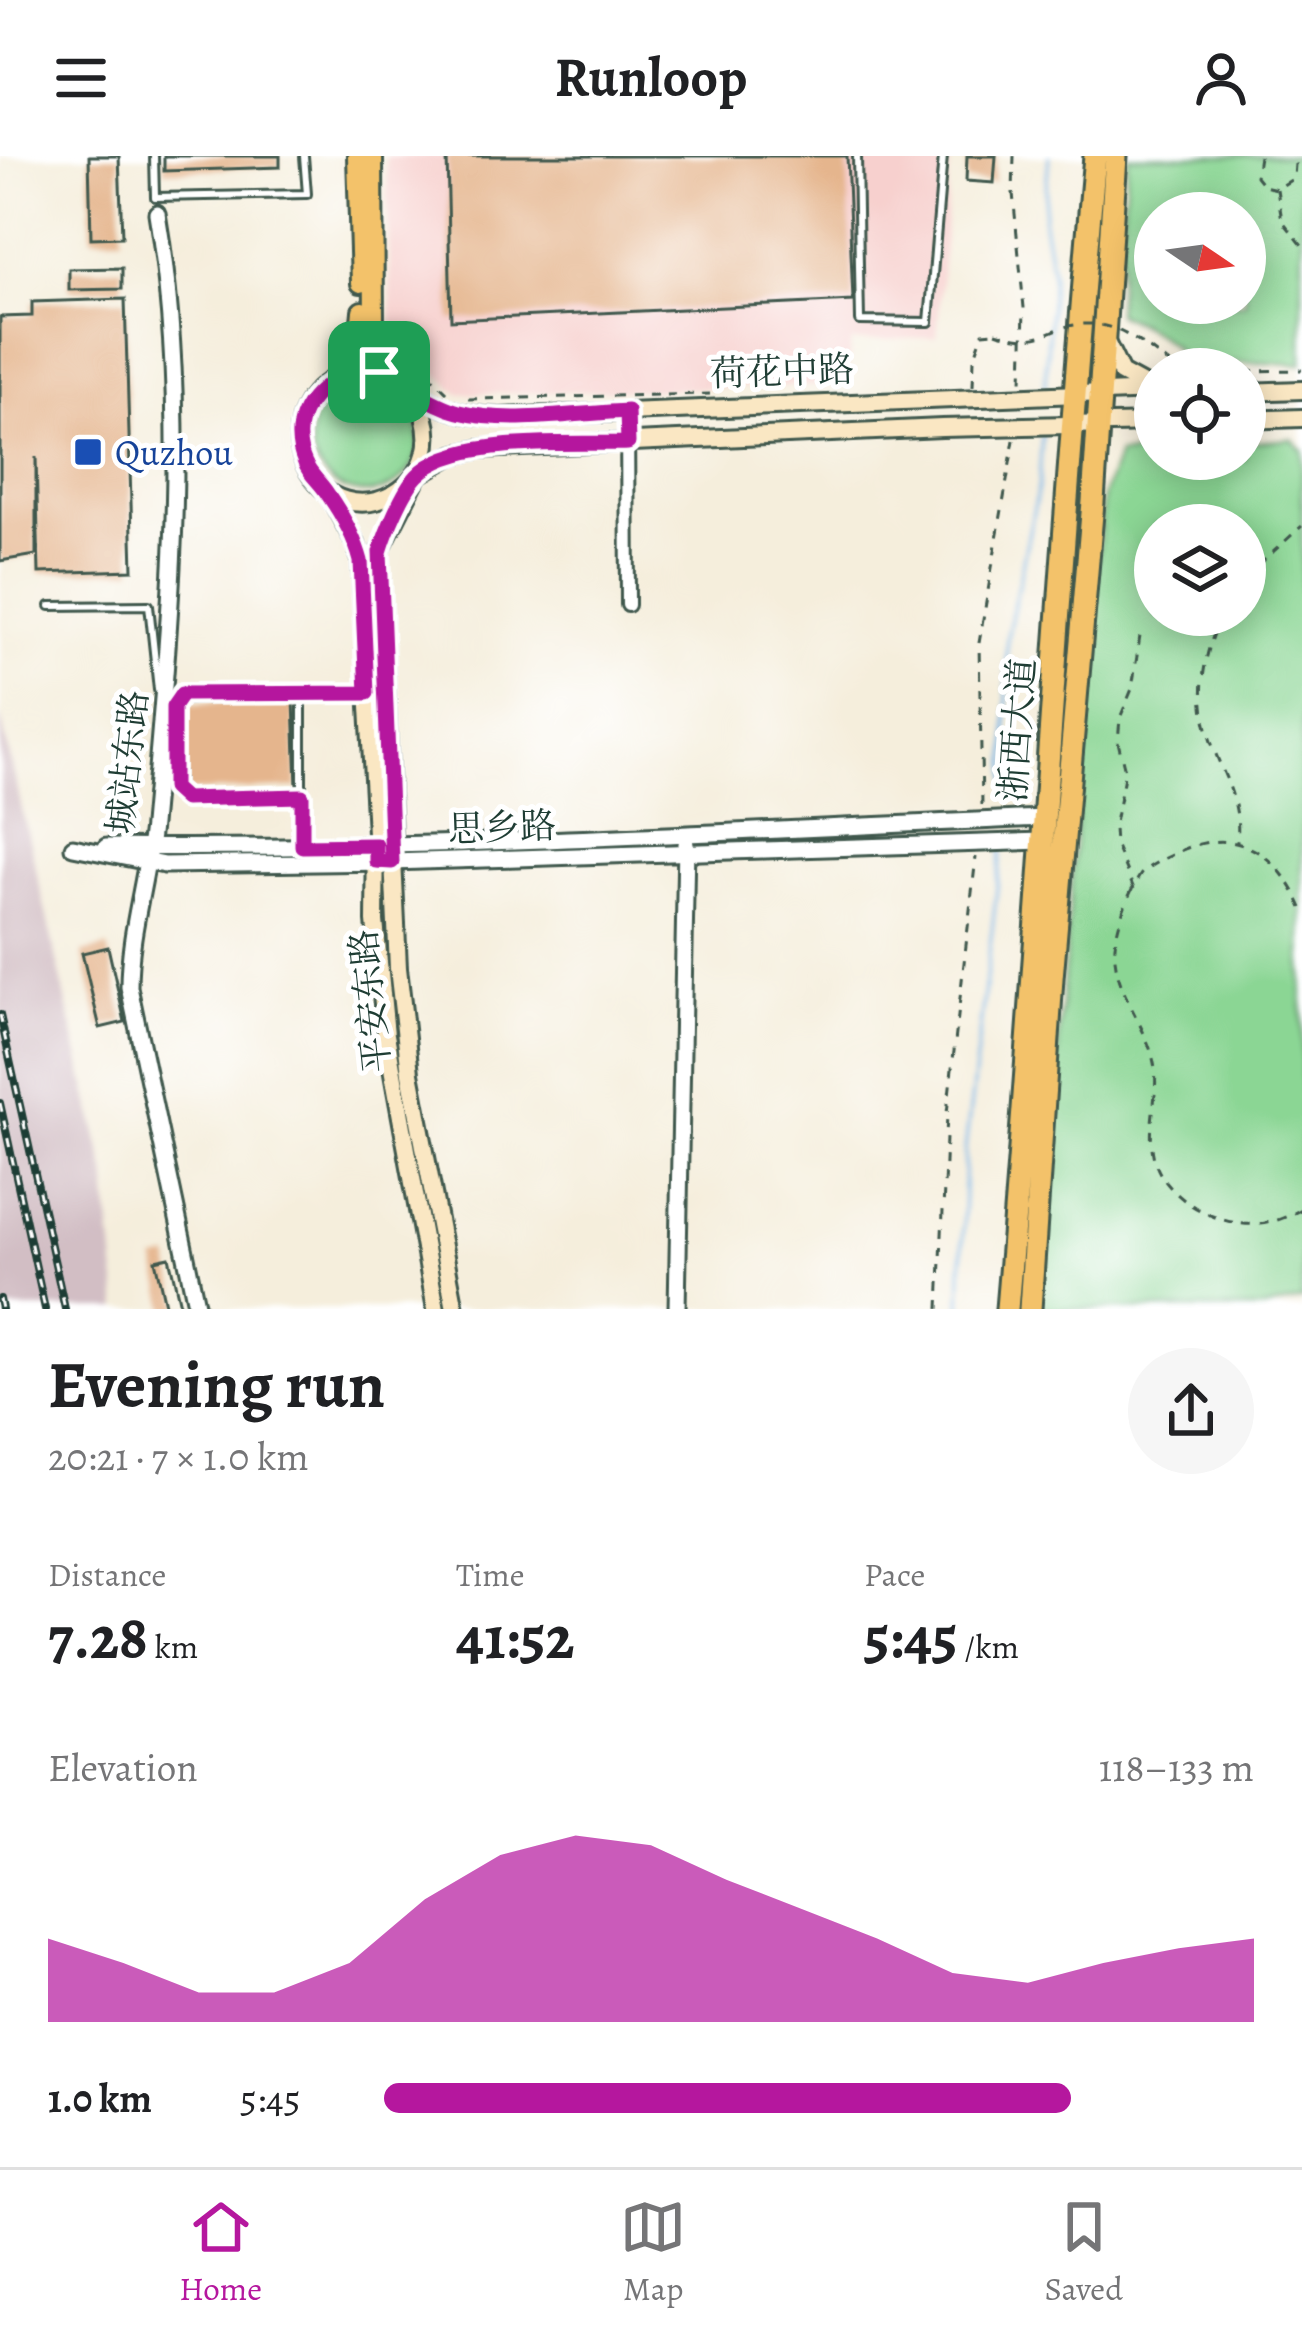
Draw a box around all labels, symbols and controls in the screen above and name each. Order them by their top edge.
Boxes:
text: Runloop [555,41,747,115]
icon: menu [48,45,114,111]
icon: person [1188,45,1254,111]
north arrow [1134,192,1266,324]
map controls [1134,192,1266,636]
pin [328,321,430,423]
icon: arrive [346,339,412,405]
street label: 荷花中路 [709,344,855,398]
button: locate [1134,348,1266,480]
place label: Quzhou [115,428,233,477]
marker: Quzhou [72,436,104,468]
button: layers [1134,504,1266,636]
street label: 浙西大道 [988,656,1046,804]
street label: 城站东路 [95,688,159,836]
street label: 思乡路 [447,801,557,853]
street label: 平安东路 [338,927,402,1075]
text: Evening run [48,1340,385,1430]
button: share [1128,1348,1254,1474]
text: 20:21 · 7 × 1.0 km [48,1430,309,1483]
text: Distance [48,1552,166,1597]
text: Time [456,1552,525,1597]
text: Pace [864,1552,925,1597]
text: 7.28 [48,1597,148,1679]
text: 41:52 [456,1597,575,1679]
text: 5:45 [864,1597,958,1679]
text: km [148,1624,198,1669]
text: /km [958,1624,1019,1669]
text: Elevation [48,1741,198,1794]
text: 118–133 m [1099,1741,1254,1794]
text: 1.0 km [48,2072,152,2125]
text: 5:45 [240,2072,301,2125]
tab: Home [179,2194,262,2311]
tab: Map [620,2194,686,2311]
tab: Saved [1045,2194,1123,2311]

